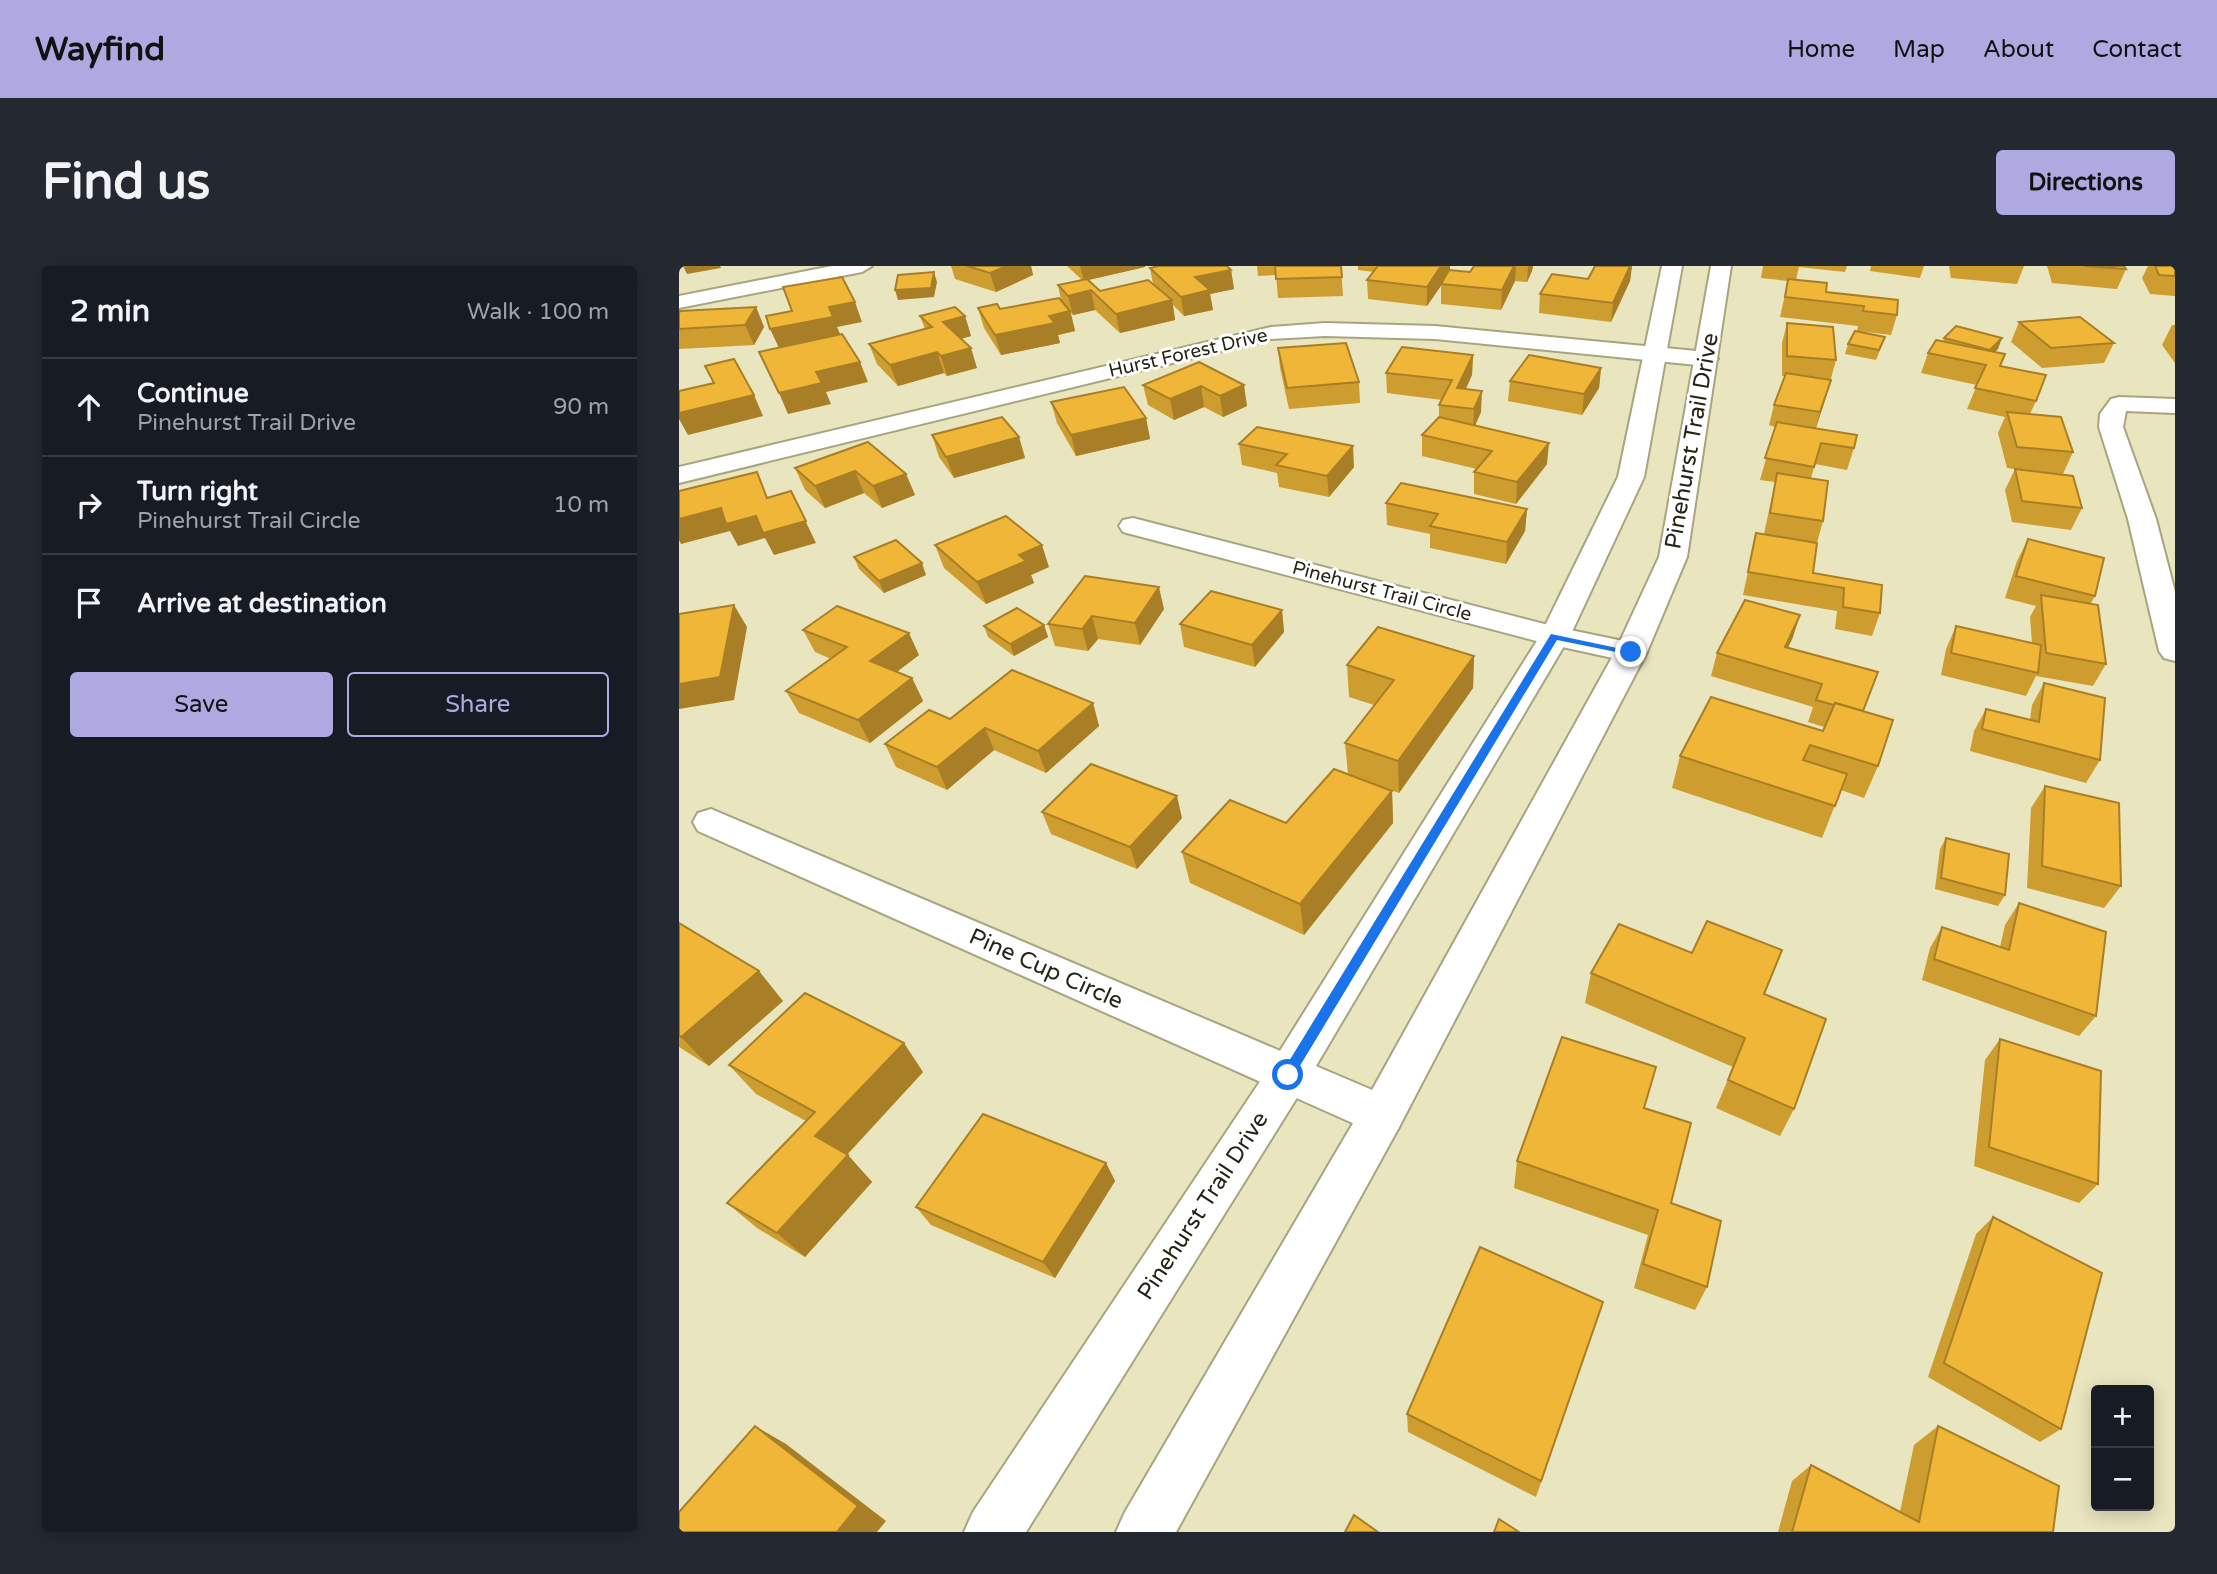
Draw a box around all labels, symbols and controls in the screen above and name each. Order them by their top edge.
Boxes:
text: Wayfind [35,30,165,69]
text: Home [1787,35,1855,64]
text: Map [1893,35,1945,64]
text: About [1983,35,2054,64]
text: Contact [2092,35,2182,64]
button: Directions [1996,150,2175,215]
text: Find us [42,153,210,212]
text: 2 min [70,293,150,330]
text: Walk · 100 m [467,298,609,326]
street label: Hurst Forest Drive [1106,324,1270,382]
street label: Pinehurst Trail Drive [1659,331,1725,551]
text: Continue [137,378,249,409]
icon: ahead [70,388,108,426]
text: 90 m [553,393,609,421]
text: Pinehurst Trail Drive [137,409,356,437]
text: Turn right [137,476,258,507]
icon: right [70,486,108,524]
text: 10 m [553,491,609,519]
text: Pinehurst Trail Circle [137,507,360,535]
street label: Pinehurst Trail Circle [1290,556,1474,626]
icon: arrive [70,584,108,622]
text: Arrive at destination [137,588,387,619]
route end [1615,636,1646,667]
button: Save [70,672,333,737]
button: Share [347,672,609,737]
street label: Pine Cup Circle [965,923,1127,1015]
route start [1272,1059,1303,1090]
street label: Pinehurst Trail Drive [1132,1107,1274,1305]
map controls [2091,1385,2154,1511]
button: + [2091,1385,2154,1448]
button: − [2091,1448,2154,1511]

